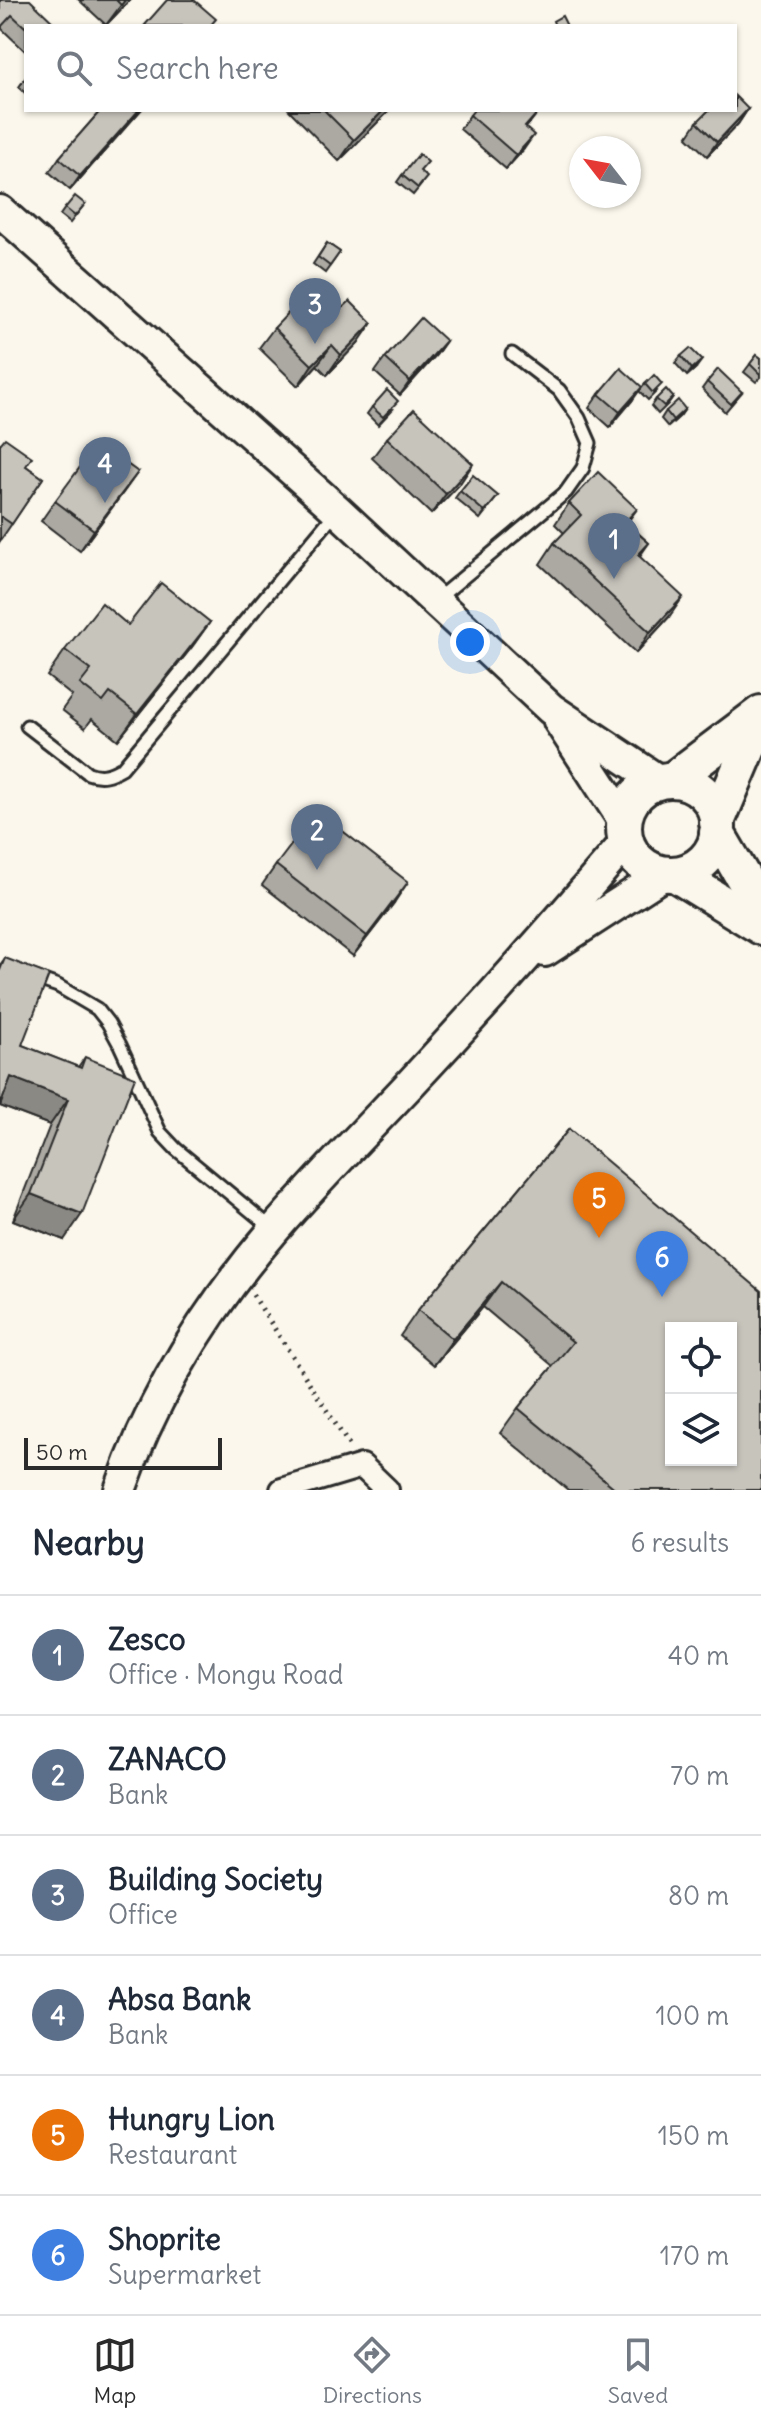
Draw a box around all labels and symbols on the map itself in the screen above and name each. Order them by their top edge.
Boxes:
north arrow [569,136,641,208]
pin: 3 [289,278,341,344]
pin: 4 [79,437,131,503]
pin: 1 [588,513,640,579]
your location [450,622,490,662]
pin: 2 [291,804,343,870]
pin: 5 [573,1172,625,1238]
pin: 6 [636,1231,688,1297]
scale bar [24,1434,222,1470]

